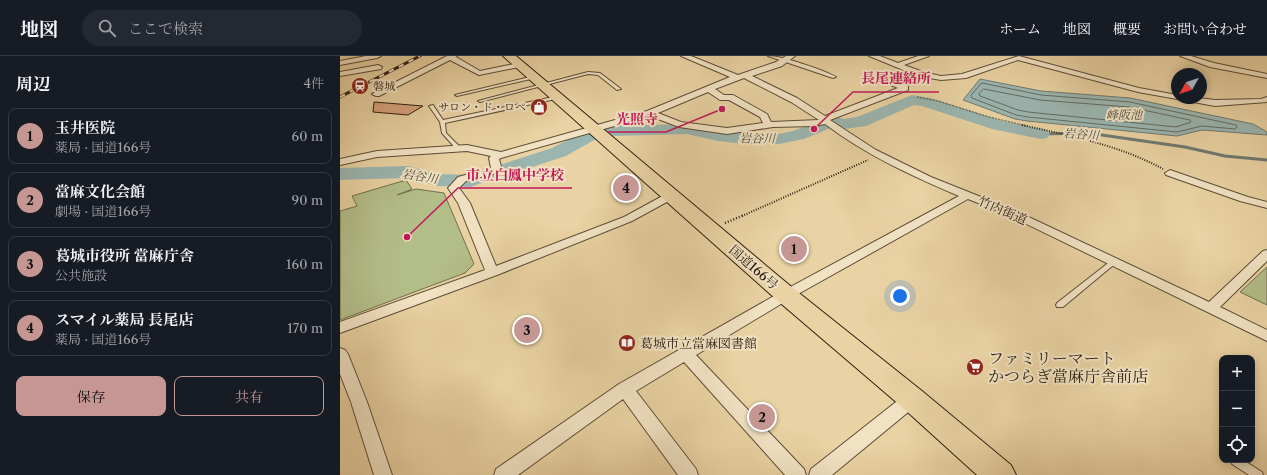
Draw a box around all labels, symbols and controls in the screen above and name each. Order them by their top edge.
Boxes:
search box [82,10,362,46]
icon: search [96,17,118,39]
text: 地図 [20,18,58,41]
text: ここで検索 [128,19,203,38]
text: ホーム [999,20,1041,38]
text: 地図 [1063,20,1091,38]
text: 概要 [1113,20,1141,38]
text: お問い合わせ [1163,20,1247,38]
callout: 長尾連絡所 [853,66,939,92]
north arrow [1171,68,1207,104]
text: 長尾連絡所 [861,69,931,87]
text: 周辺 [16,74,50,94]
text: 4件 [303,75,324,91]
station icon: 磐城 [350,76,370,96]
place label: 磐城 [373,79,395,93]
shop icon: サロン・ド・ロペ [529,97,549,117]
place label: サロン・ド・ロペ [438,100,526,114]
callout: 光照寺 [608,106,666,132]
water label: 峰阪池 [1106,107,1144,122]
text: 光照寺 [616,110,658,128]
text: 玉井医院 [55,118,115,137]
water label: 岩谷川 [1063,125,1101,143]
text: 1 [27,128,33,144]
text: 60 m [292,128,323,144]
water label: 岩谷川 [739,130,777,146]
text: 薬局 · 国道166号 [55,139,151,155]
callout: 市立白鳳中学校 [458,162,572,188]
water label: 岩谷川 [401,166,441,187]
text: 市立白鳳中学校 [466,166,564,184]
pin: 4 [613,173,639,203]
text: 當麻文化会館 [55,182,145,201]
text: 2 [26,192,34,208]
text: 90 m [292,192,323,208]
street label: 竹内街道 [976,192,1030,228]
text: 劇場 · 国道166号 [55,203,151,219]
pin: 1 [781,234,807,264]
street label: 国道166号 [726,241,782,293]
text: 葛城市役所 當麻庁舎 [55,246,194,265]
text: 3 [26,256,34,272]
text: 160 m [286,256,323,272]
text: 公共施設 [55,267,107,283]
your location [890,286,910,306]
text: スマイル薬局 長尾店 [55,310,193,329]
pin: 3 [514,315,540,345]
text: 4 [26,320,34,336]
text: 170 m [287,320,323,336]
text: 薬局 · 国道166号 [55,331,151,347]
library icon: 葛城市立當麻図書館 [617,333,637,353]
place label: 葛城市立當麻図書館 [640,335,757,351]
place label: ファミリーマート かつらぎ當麻庁舎前店 [988,348,1148,386]
map controls [1219,355,1255,463]
button: + [1219,355,1255,391]
supermarket icon: ファミリーマート かつらぎ當麻庁舎前店 [965,357,985,377]
button: 保存 [16,376,166,416]
button: 共有 [174,376,324,416]
button: − [1219,391,1255,427]
pin: 2 [749,402,775,432]
button: locate [1219,427,1255,463]

